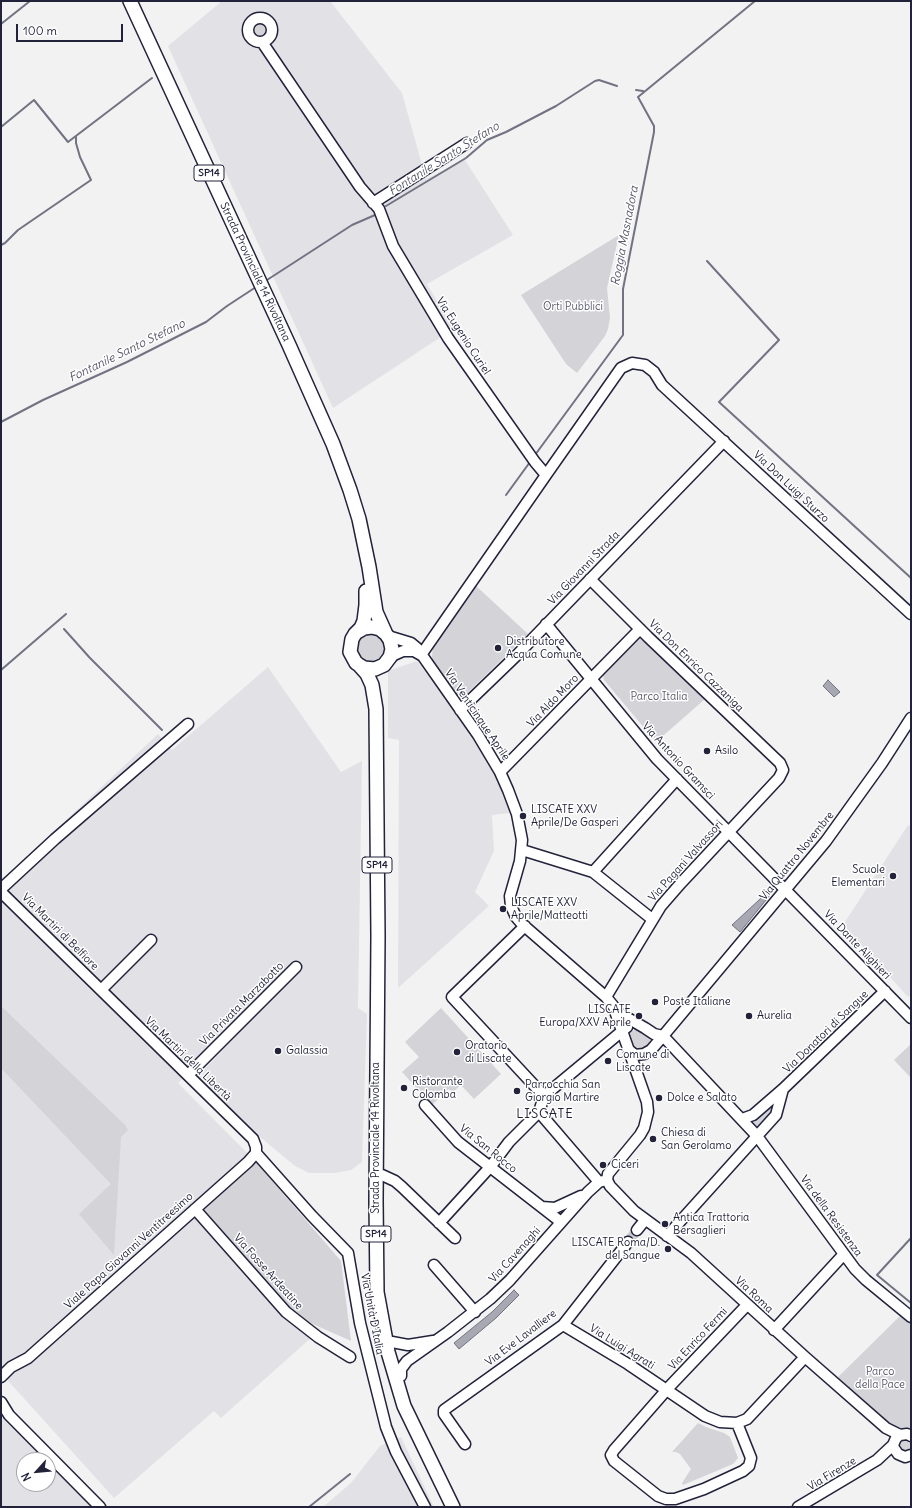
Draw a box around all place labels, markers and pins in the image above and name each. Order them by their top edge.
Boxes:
place label: Distributore Acqua Comune [506,635,582,661]
marker: Distributore Acqua Comune [493,643,503,653]
place label: Asilo [715,744,738,758]
marker: Asilo [702,746,712,756]
place label: LISCATE XXV Aprile/De Gasperi [531,803,618,829]
marker: LISCATE XXV Aprile/De Gasperi [518,811,528,821]
place label: Scuole Elementari [831,863,885,889]
marker: Scuole Elementari [888,871,898,881]
place label: LISCATE XXV Aprile/Matteotti [511,896,588,922]
marker: LISCATE XXV Aprile/Matteotti [498,904,508,914]
place label: Poste Italiane [663,995,731,1009]
marker: Poste Italiane [650,997,660,1007]
place label: LISCATE Europa/XXV Aprile [539,1003,631,1029]
place label: Aurelia [757,1009,792,1023]
marker: LISCATE Europa/XXV Aprile [634,1011,644,1021]
marker: Aurelia [744,1011,754,1021]
place label: Oratorio di Liscate [465,1039,511,1065]
place label: Galassia [286,1044,328,1058]
marker: Galassia [273,1046,283,1056]
marker: Oratorio di Liscate [452,1047,462,1057]
place label: Comune di Liscate [616,1048,669,1074]
marker: Comune di Liscate [603,1056,613,1066]
place label: Ristorante Colomba [412,1075,463,1101]
place label: Parrocchia San Giorgio Martire [525,1078,600,1104]
marker: Ristorante Colomba [399,1083,409,1093]
marker: Parrocchia San Giorgio Martire [512,1086,522,1096]
place label: Dolce e Salato [667,1091,737,1105]
marker: Dolce e Salato [654,1093,664,1103]
place label: Chiesa di San Gerolamo [661,1126,731,1152]
marker: Chiesa di San Gerolamo [648,1134,658,1144]
place label: Ciceri [611,1158,639,1172]
marker: Ciceri [598,1160,608,1170]
place label: Antica Trattoria Bersaglieri [673,1211,749,1237]
marker: Antica Trattoria Bersaglieri [660,1219,670,1229]
place label: LISCATE Roma/D. del Sangue [572,1236,660,1262]
marker: LISCATE Roma/D. del Sangue [663,1244,673,1254]

